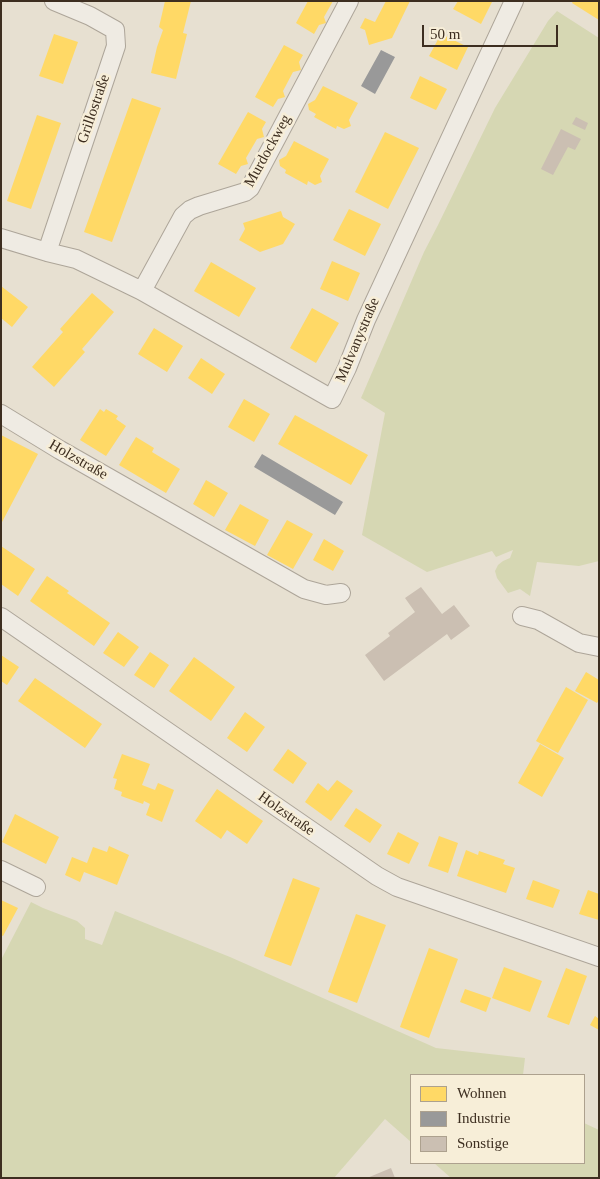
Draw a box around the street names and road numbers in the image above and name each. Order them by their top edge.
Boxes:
street label: Grillostraße [74,72,114,146]
street label: Murdockweg [241,112,295,190]
street label: Mulvanystraße [332,295,384,385]
street label: Holzstraße [45,436,111,484]
street label: Holzstraße [254,788,318,840]

